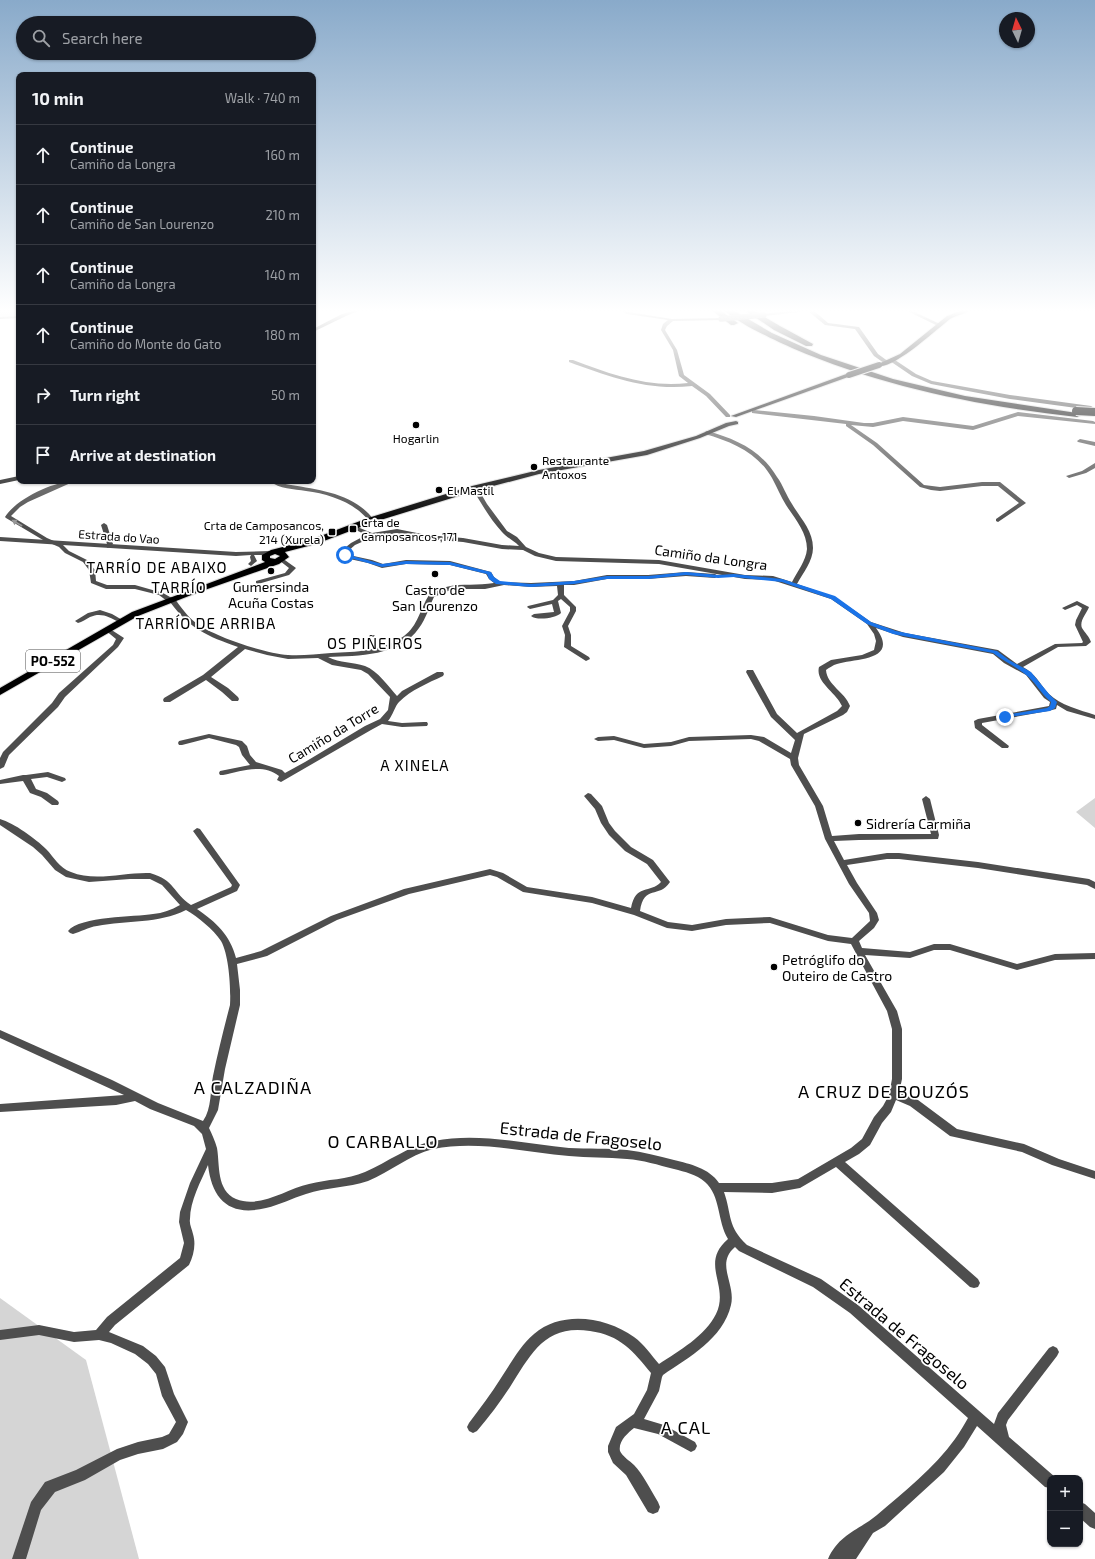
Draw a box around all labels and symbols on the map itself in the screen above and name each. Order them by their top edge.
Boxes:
north arrow [999,12,1035,48]
marker: Hogarlin [411,420,421,430]
place label: Hogarlin [393,431,439,445]
place label: Restaurante Antoxos [542,453,609,481]
marker: Restaurante Antoxos [529,462,539,472]
place label: El Mastil [447,483,494,497]
marker: El Mastil [434,485,444,495]
place label: Crta de Camposancos ,171 [361,515,458,543]
place label: Crta de Camposancos, 214 (Xurela) [204,518,324,546]
one-way arrow [12,519,23,526]
marker: Crta de Camposancos ,171 [348,524,358,534]
street label: Estrada do Vao [78,526,160,546]
marker: Crta de Camposancos, 214 (Xurela) [327,527,337,537]
street label: Camiño da Longra [653,541,769,573]
route start [336,546,354,564]
district label: TARRÍO DE ABAIXO [86,558,228,576]
marker: Gumersinda Acuña Costas [266,566,276,576]
marker: Castro de San Lourenzo [430,569,440,579]
district label: TARRÍO [151,578,207,596]
place label: Gumersinda Acuña Costas [228,578,314,611]
place label: Castro de San Lourenzo [392,581,478,614]
district label: TARRÍO DE ARRIBA [136,614,276,632]
district label: OS PIÑEIROS [327,634,423,652]
road number: PO-552 [26,650,80,672]
street label: Camiño da Torre [285,699,381,767]
route end [996,708,1014,726]
district label: A XINELA [380,756,450,774]
place label: Sidrería Carmiña [866,815,971,832]
marker: Sidrería Carmiña [853,818,863,828]
place label: Petróglifo do Outeiro de Castro [782,951,892,984]
marker: Petróglifo do Outeiro de Castro [769,962,779,972]
district label: A CALZADIÑA [194,1076,312,1098]
district label: A CRUZ DE BOUZÓS [798,1080,970,1102]
street label: Estrada de Fragoselo [499,1117,663,1154]
district label: O CARBALLO [327,1130,439,1152]
street label: Estrada de Fragoselo [836,1273,974,1394]
district label: A CAL [661,1416,711,1438]

